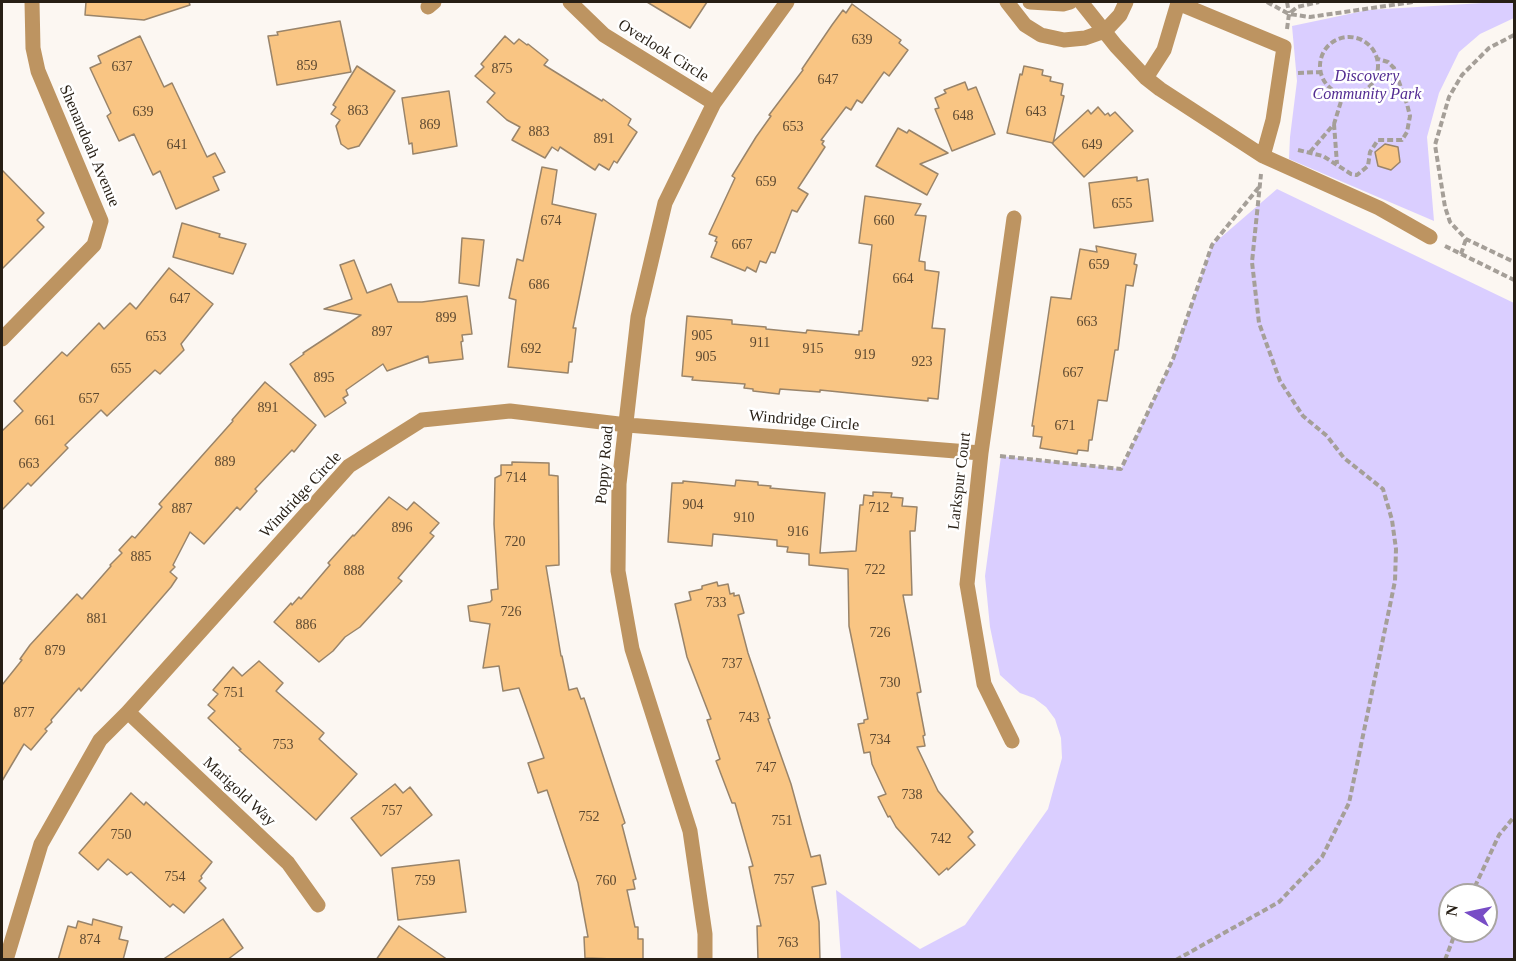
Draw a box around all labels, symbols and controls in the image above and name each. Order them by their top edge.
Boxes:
street label: Overlook Circle [614,15,712,87]
house number: 639 [852,32,872,48]
house number: 859 [296,58,318,74]
house number: 637 [112,59,132,75]
house number: 875 [492,61,512,77]
park label: Discovery Community Park [1313,67,1421,105]
house number: 647 [818,72,838,88]
street label: Shenandoah Avenue [55,82,123,210]
house number: 863 [348,103,368,119]
house number: 639 [132,104,154,120]
house number: 643 [1026,104,1046,120]
house number: 648 [952,108,974,124]
house number: 869 [420,117,440,133]
house number: 653 [782,119,804,135]
house number: 883 [528,124,550,140]
house number: 891 [594,131,614,147]
house number: 641 [166,137,188,153]
house number: 649 [1082,137,1102,153]
house number: 659 [756,174,777,190]
house number: 655 [1112,196,1132,212]
house number: 674 [540,213,562,229]
house number: 660 [874,213,894,229]
house number: 667 [732,237,752,253]
house number: 659 [1088,257,1110,273]
house number: 664 [892,271,914,287]
house number: 686 [528,277,550,293]
house number: 647 [170,291,190,307]
house number: 899 [436,310,456,326]
house number: 663 [1076,314,1098,330]
house number: 897 [372,324,392,340]
house number: 905 [692,328,712,344]
house number: 653 [146,329,166,345]
house number: 911 [750,335,770,351]
house number: 692 [520,341,542,357]
house number: 915 [802,341,824,357]
house number: 919 [854,347,876,363]
house number: 905 [696,349,716,365]
house number: 923 [912,354,932,370]
house number: 655 [110,361,132,377]
house number: 667 [1062,365,1084,381]
house number: 895 [314,370,334,386]
house number: 657 [78,391,100,407]
house number: 891 [258,400,278,416]
street label: Windridge Circle [748,407,860,435]
house number: 661 [34,413,56,429]
house number: 671 [1054,418,1076,434]
street label: Poppy Road [592,425,618,505]
street label: Larkspur Court [944,431,976,531]
street label: Windridge Circle [256,448,346,542]
house number: 889 [214,454,236,470]
house number: 663 [18,456,40,472]
house number: 714 [506,470,526,486]
house number: 904 [682,497,704,513]
house number: 712 [868,500,890,516]
house number: 887 [172,501,192,517]
house number: 910 [734,510,754,526]
house number: 896 [392,520,412,536]
house number: 916 [788,524,808,540]
house number: 720 [504,534,526,550]
house number: 885 [130,549,152,565]
house number: 722 [864,562,886,578]
house number: 888 [344,563,364,579]
house number: 733 [706,595,726,611]
house number: 726 [500,604,522,620]
house number: 881 [86,611,108,627]
house number: 886 [296,617,316,633]
house number: 726 [870,625,890,641]
house number: 879 [44,643,66,659]
house number: 737 [722,656,742,672]
house number: 730 [880,675,900,691]
house number: 751 [224,685,244,701]
house number: 877 [14,705,34,721]
house number: 743 [738,710,760,726]
house number: 734 [870,732,890,748]
house number: 753 [272,737,294,753]
street label: Marigold Way [199,753,279,831]
house number: 747 [756,760,777,776]
house number: 738 [902,787,922,803]
house number: 757 [382,803,402,819]
house number: 752 [578,809,600,825]
house number: 751 [772,813,792,829]
house number: 750 [110,827,132,843]
house number: 742 [930,831,952,847]
house number: 754 [164,869,186,885]
house number: 757 [774,872,794,888]
house number: 759 [414,873,436,889]
house number: 760 [596,873,616,889]
north arrow [1438,883,1498,943]
text: N [1442,903,1461,917]
house number: 874 [80,932,100,948]
house number: 763 [778,935,798,951]

